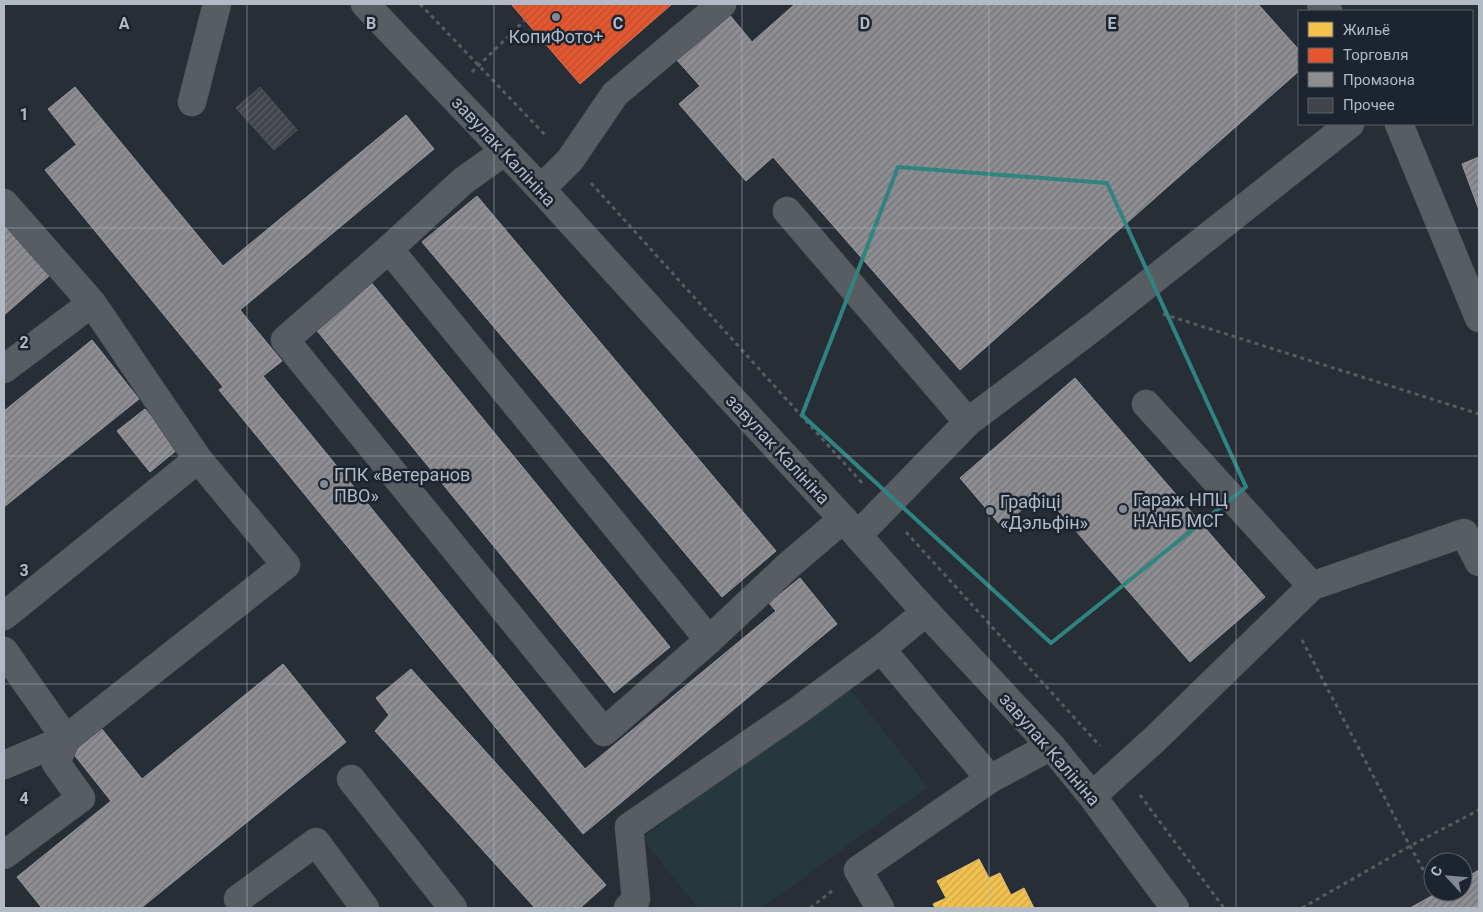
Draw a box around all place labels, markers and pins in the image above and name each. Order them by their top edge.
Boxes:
marker: КопиФото+ [550,11,562,23]
place label: КопиФото+ [508,26,604,47]
place label: ГПК «Ветеранов ПВО» [334,464,470,506]
marker: ГПК «Ветеранов ПВО» [318,478,330,490]
place label: Гараж НПЦ НАНБ МСГ [1133,489,1228,531]
place label: Графіці «Дэльфін» [1000,491,1088,533]
marker: Гараж НПЦ НАНБ МСГ [1117,503,1129,515]
marker: Графіці «Дэльфін» [984,505,996,517]

